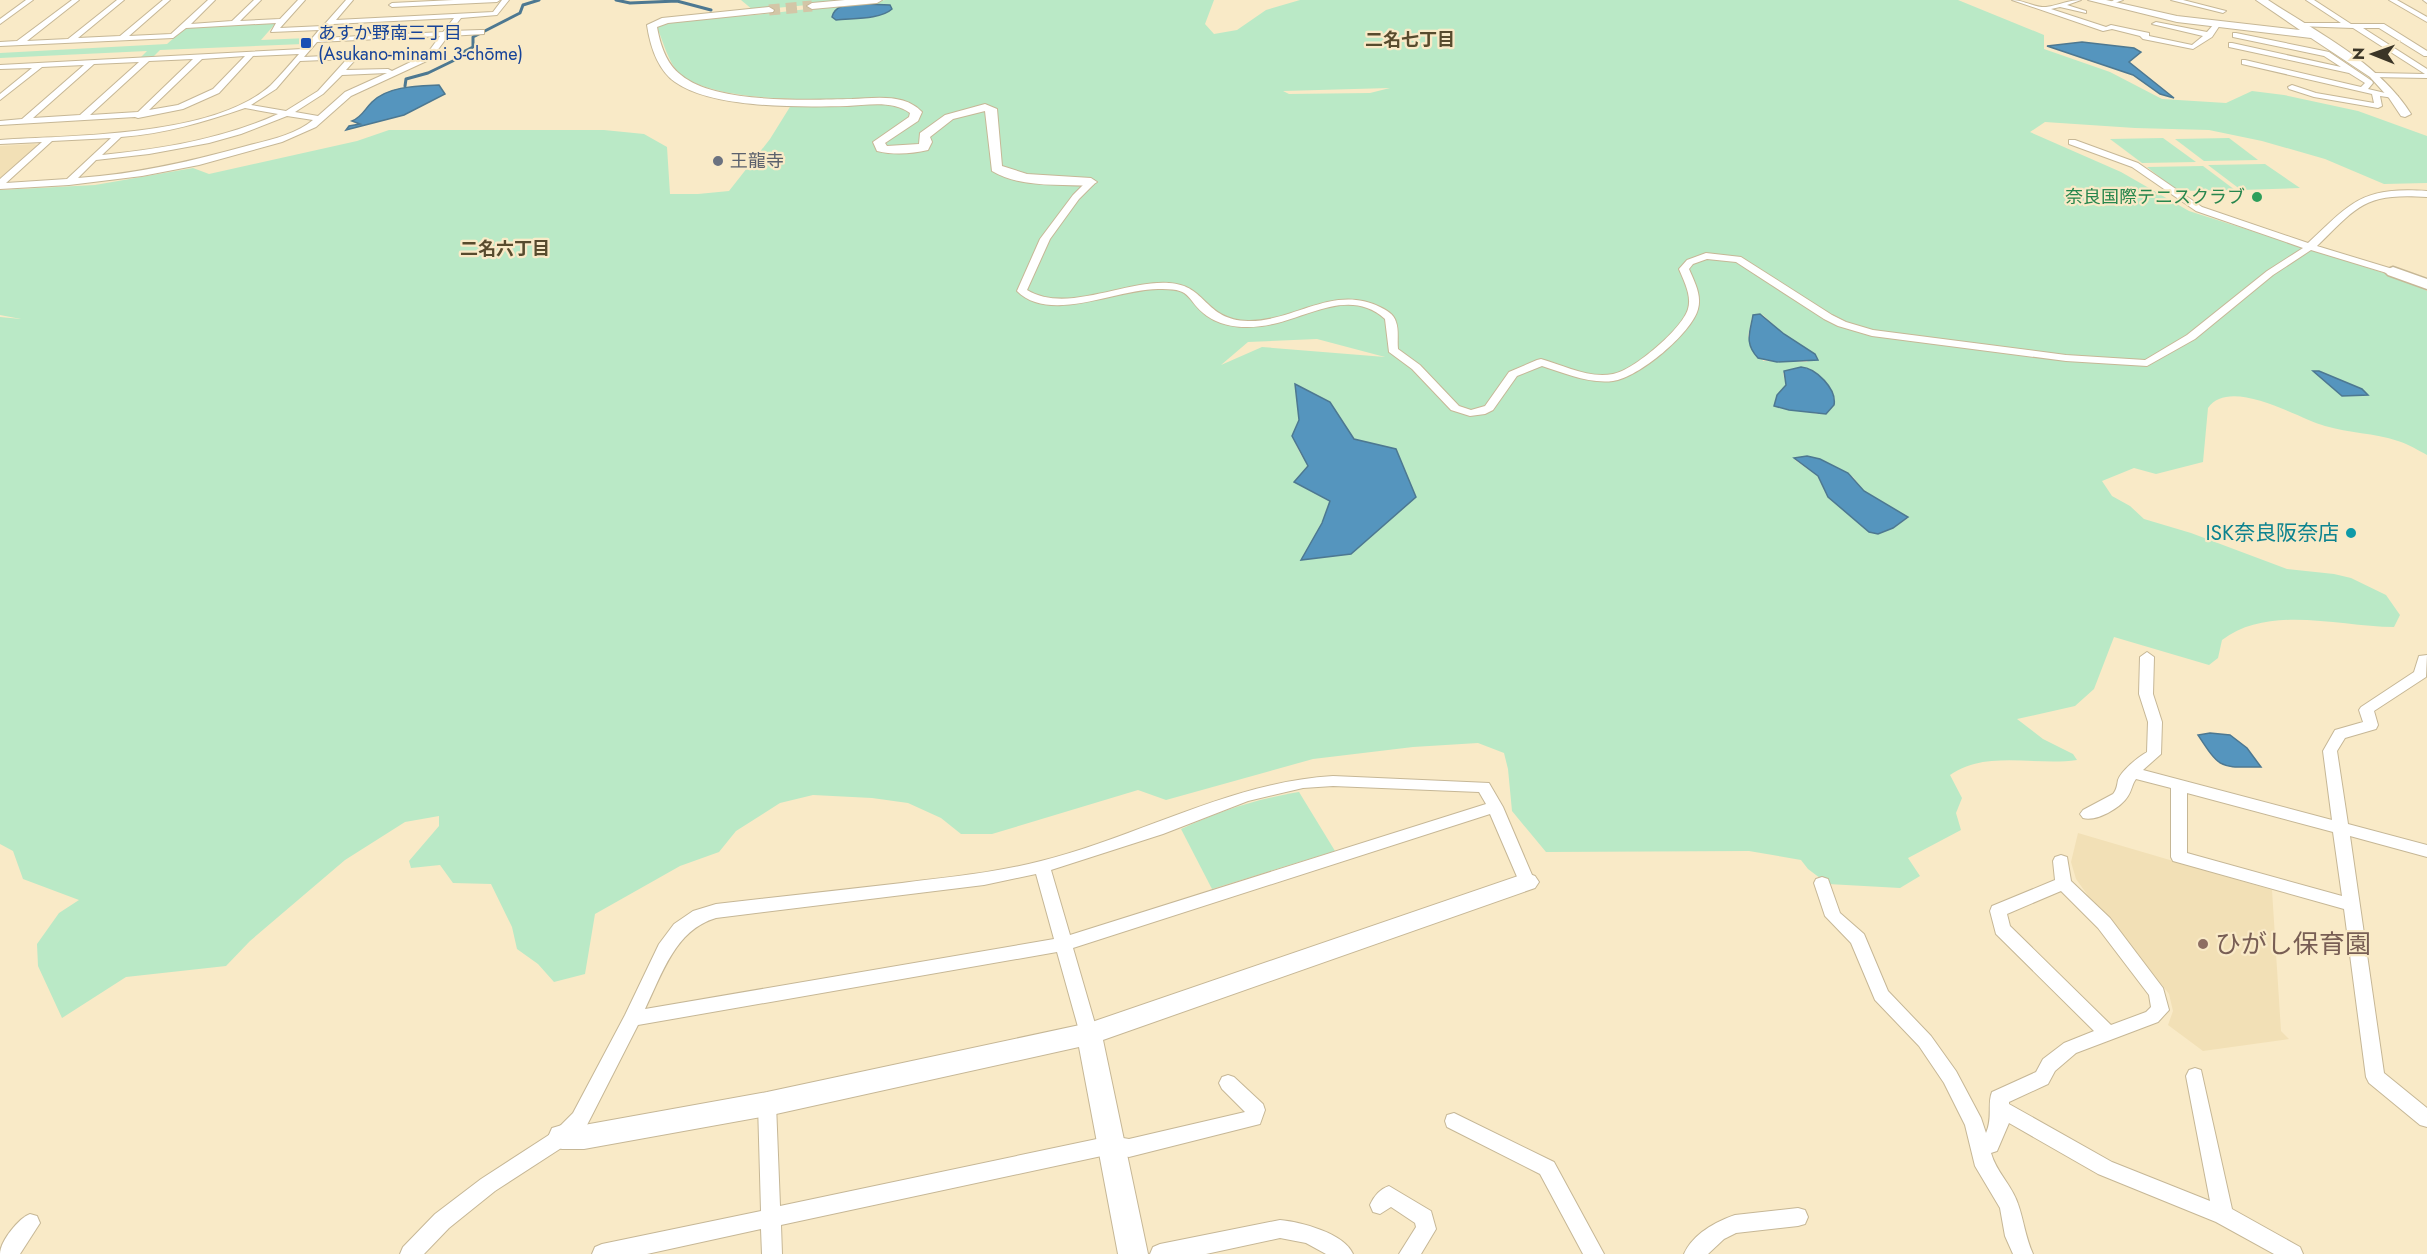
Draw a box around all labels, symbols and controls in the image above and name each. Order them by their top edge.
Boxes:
place label: あすか野南三丁目 (Asukano-minami 3-chōme) [318,20,523,67]
north arrow [2343,24,2403,84]
district label: 二名七丁目 [1365,27,1455,53]
marker: あすか野南三丁目 (Asukano-minami 3-chōme) [299,36,313,50]
text: N [2347,47,2370,60]
place label: 王龍寺 [730,148,784,174]
marker: 王龍寺 [711,154,725,168]
place label: 奈良国際テニスクラブ [2065,184,2245,210]
marker: 奈良国際テニスクラブ [2250,190,2264,204]
district label: 二名六丁目 [460,236,550,262]
place label: ISK奈良阪奈店 [2205,518,2339,548]
marker: ISK奈良阪奈店 [2344,526,2358,540]
place label: ひがし保育園 [2215,925,2371,963]
marker: ひがし保育園 [2196,937,2210,951]

